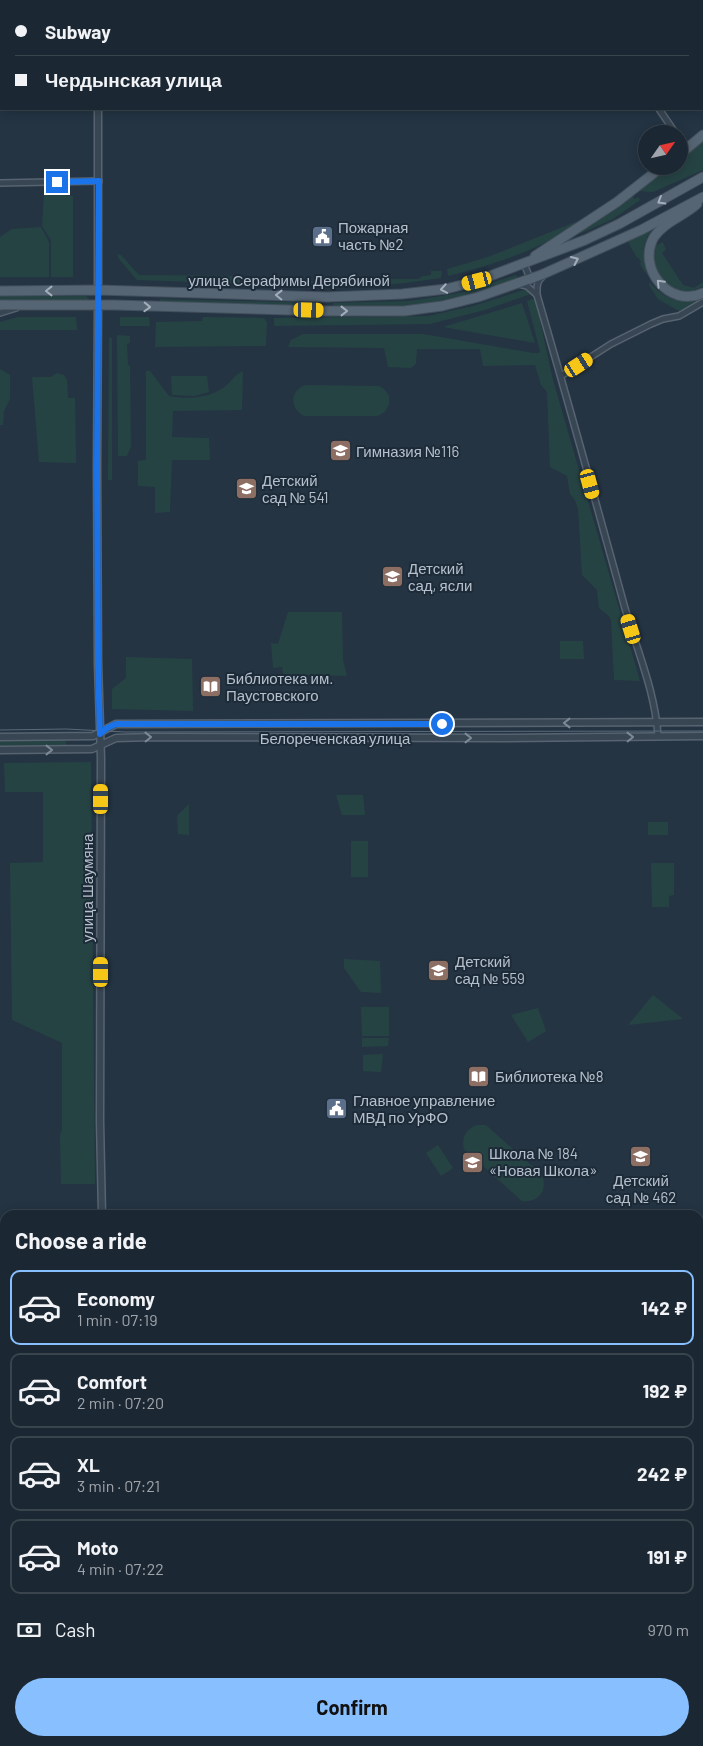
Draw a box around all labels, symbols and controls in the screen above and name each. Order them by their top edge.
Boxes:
text: Subway [45,20,111,43]
text: Чердынская улица [45,68,222,91]
north arrow [638,125,688,175]
map controls [638,125,688,175]
route end [46,171,68,193]
one-way arrow [657,195,666,205]
place label: Пожарная часть №2 [338,218,408,253]
public building icon: Пожарная часть №2 [310,224,334,248]
one-way arrow [570,255,579,266]
car [460,270,493,292]
street label: улица Серафимы Дерябиной [188,271,390,289]
one-way arrow [657,279,666,288]
one-way arrow [440,283,449,293]
one-way arrow [45,286,52,296]
one-way arrow [274,290,282,301]
one-way arrow [143,301,151,312]
car [293,302,324,318]
one-way arrow [340,306,348,316]
car [562,351,595,379]
school or university icon: Гимназия №116 [328,439,352,463]
place label: Гимназия №116 [356,442,459,460]
car [578,468,601,500]
place label: Детский сад № 541 [262,471,329,506]
school or university icon: Детский сад № 541 [234,477,258,501]
place label: Детский сад, ясли [408,559,472,594]
school or university icon: Детский сад, ясли [380,565,404,589]
car [619,612,642,646]
place label: Библиотека им. Паустовского [226,669,333,704]
library icon: Библиотека им. Паустовского [198,675,222,699]
route start [431,713,453,735]
one-way arrow [563,718,570,728]
street label: Белореченская улица [260,729,411,747]
one-way arrow [626,731,634,742]
one-way arrow [144,732,152,742]
one-way arrow [464,733,472,743]
one-way arrow [45,745,53,755]
car [93,784,108,814]
street label: улица Шаумяна [78,833,96,942]
place label: Детский сад № 559 [455,952,525,987]
car [93,957,108,987]
school or university icon: Детский сад № 559 [427,958,451,982]
library icon: Библиотека №8 [467,1064,491,1088]
place label: Библиотека №8 [495,1067,603,1085]
place label: Главное управление МВД по УрФО [353,1091,495,1126]
public building icon: Главное управление МВД по УрФО [325,1097,349,1121]
place label: Школа № 184 «Новая Школа» [489,1144,597,1179]
school or university icon: Детский сад № 462 [629,1145,653,1169]
school or university icon: Школа № 184 «Новая Школа» [461,1150,485,1174]
place label: Детский сад № 462 [606,1171,676,1206]
text: Choose a ride [15,1227,147,1253]
icon: car [17,1285,62,1330]
text: Economy [77,1287,155,1310]
text: 142 ₽ [641,1296,687,1319]
text: 1 min · 07:19 [77,1310,157,1329]
icon: car [17,1368,62,1413]
text: Comfort [77,1370,147,1393]
text: 192 ₽ [642,1379,687,1402]
text: 2 min · 07:20 [77,1393,164,1412]
icon: car [17,1451,62,1496]
text: XL [77,1453,100,1476]
text: 242 ₽ [637,1462,687,1485]
text: 3 min · 07:21 [77,1476,160,1495]
icon: car [17,1534,62,1579]
text: Moto [77,1536,119,1559]
text: 191 ₽ [647,1545,687,1568]
text: 4 min · 07:22 [77,1559,164,1578]
icon: cash [15,1616,43,1644]
text: Cash [55,1618,96,1641]
text: 970 m [648,1620,689,1639]
button: Confirm [15,1678,689,1736]

